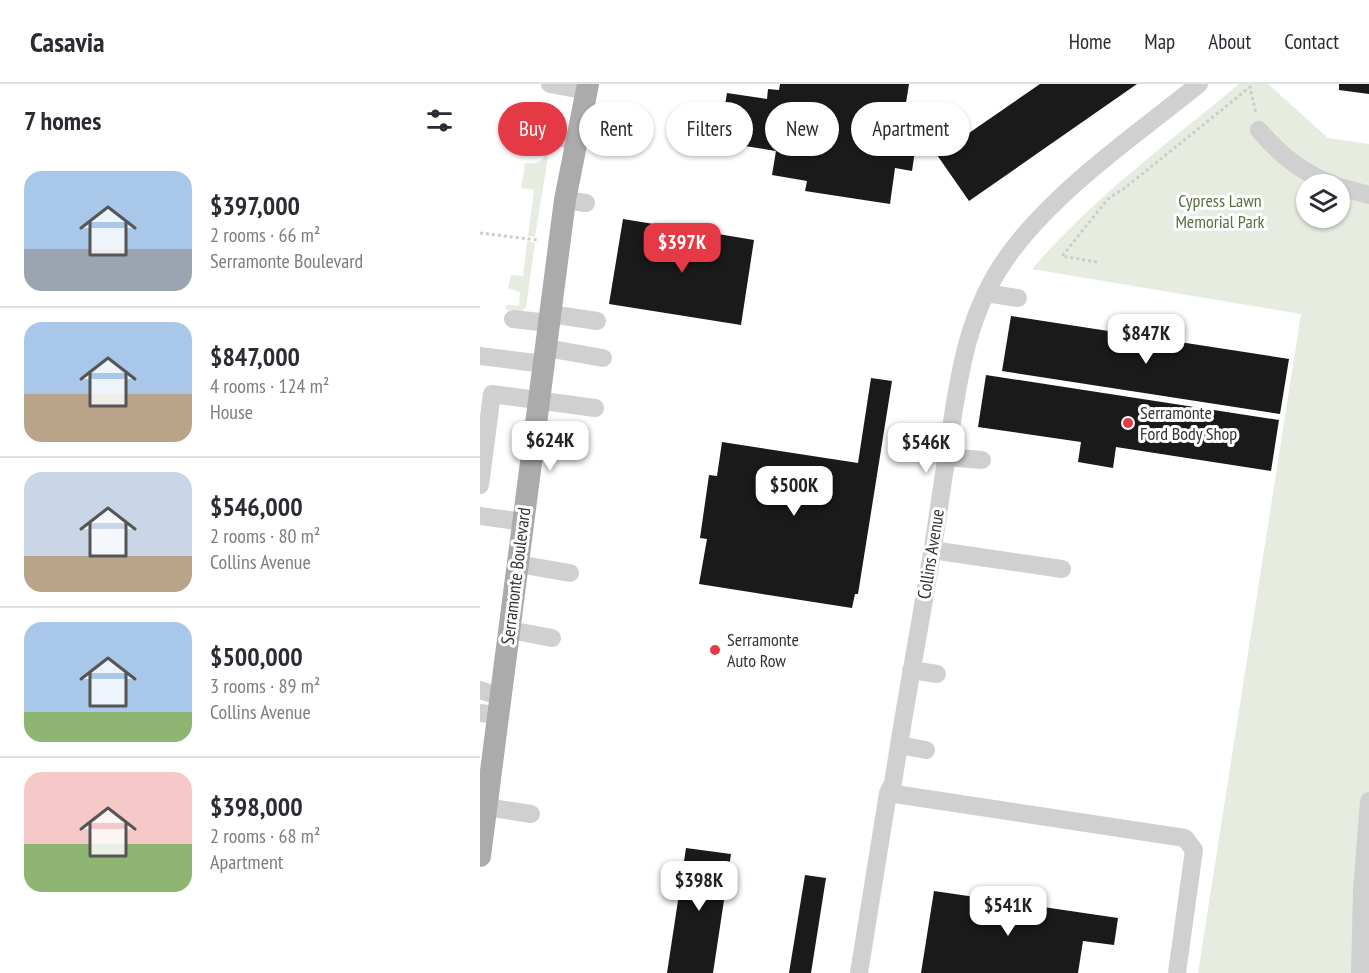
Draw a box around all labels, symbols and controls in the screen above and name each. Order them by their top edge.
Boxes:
text: Casavia [30,23,105,60]
text: Home [1069,28,1111,55]
text: Map [1144,28,1175,55]
text: About [1208,28,1251,55]
text: Contact [1284,28,1339,55]
chip: Buy [498,102,567,156]
chip: Rent [579,102,654,156]
chip: Filters [666,102,753,156]
chip: New [765,102,839,156]
chip: Apartment [851,102,970,156]
text: 7 homes [24,104,101,137]
icon: filters [423,104,456,137]
map controls [1296,174,1350,228]
button: layers [1296,174,1350,228]
text: $397,000 [210,189,300,222]
park label: Cypress Lawn Memorial Park [1175,189,1265,233]
icon: home [72,195,144,267]
text: 2 rooms · 66 m² [210,222,320,248]
pin: $397K [640,223,724,274]
text: $397K [658,229,706,255]
text: Serramonte Boulevard [210,248,363,274]
pin: $847K [1104,314,1188,365]
text: $847K [1122,320,1170,346]
text: $847,000 [210,340,300,373]
icon: home [72,346,144,418]
text: 4 rooms · 124 m² [210,373,329,399]
text: House [210,399,253,425]
place label: Serramonte Ford Body Shop [1140,401,1237,445]
marker: Serramonte Ford Body Shop [1121,416,1135,430]
pin: $624K [508,421,592,472]
pin: $546K [884,423,968,474]
text: $624K [526,427,574,453]
text: $546K [902,429,950,455]
pin: $500K [752,466,836,517]
text: $500K [770,472,818,498]
text: $546,000 [210,490,303,523]
icon: home [72,496,144,568]
street label: Serramonte Boulevard [496,506,535,646]
street label: Collins Avenue [912,507,949,600]
text: 2 rooms · 80 m² [210,523,320,549]
text: Collins Avenue [210,549,311,575]
place label: Serramonte Auto Row [727,628,799,672]
text: $500,000 [210,640,303,673]
marker: Serramonte Auto Row [708,643,722,657]
icon: home [72,646,144,718]
text: 3 rooms · 89 m² [210,673,320,699]
text: Collins Avenue [210,699,311,725]
text: $398,000 [210,790,303,823]
icon: home [72,796,144,868]
text: 2 rooms · 68 m² [210,823,320,849]
text: Apartment [210,849,283,875]
pin: $398K [657,861,741,912]
text: $398K [675,867,723,893]
pin: $541K [966,886,1050,937]
text: $541K [984,892,1032,918]

